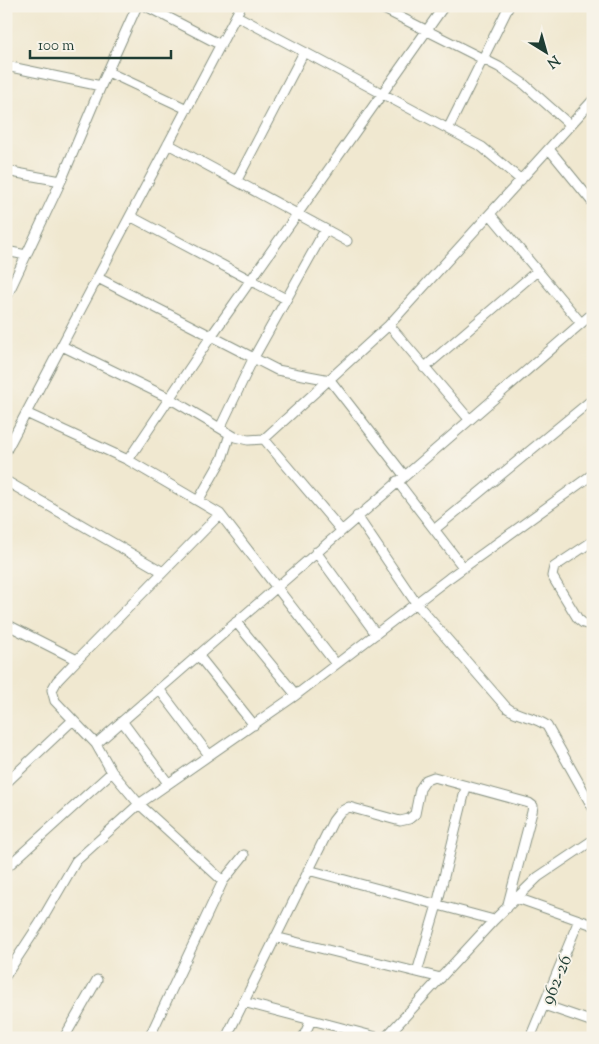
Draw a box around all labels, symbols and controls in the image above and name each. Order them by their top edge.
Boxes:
scale bar [30,28,171,60]
north arrow [522,28,572,78]
text: 100 m [38,36,75,57]
text: N [542,49,563,72]
street label: 962-26 [535,951,580,1009]

